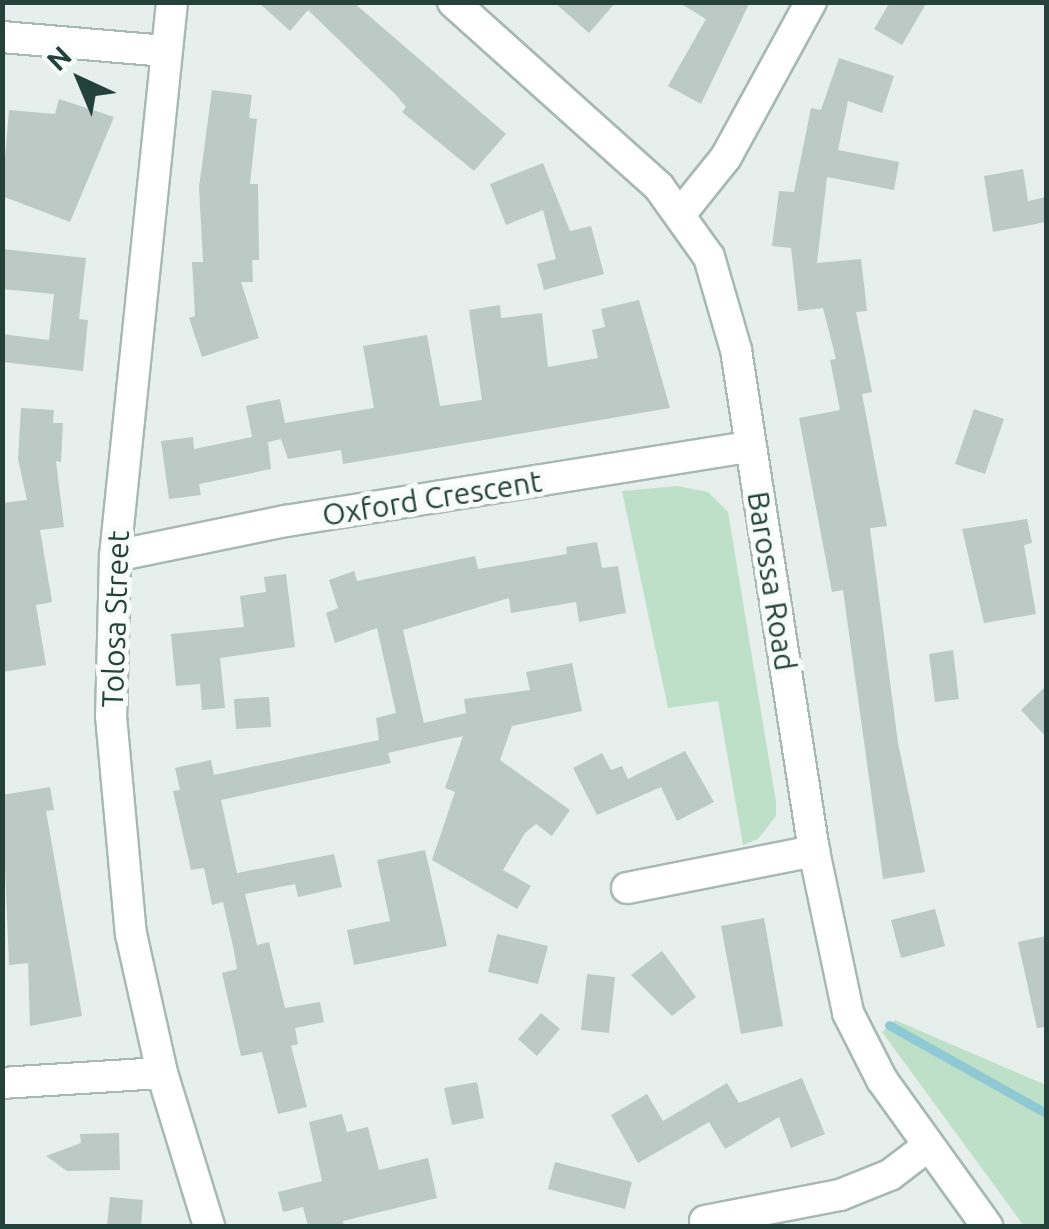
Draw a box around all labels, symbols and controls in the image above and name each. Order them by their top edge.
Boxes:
north arrow [30,30,130,130]
text: N [41,40,77,76]
street label: Oxford Crescent [320,463,544,533]
street label: Barossa Road [740,489,804,673]
street label: Tolosa Street [94,530,136,708]

